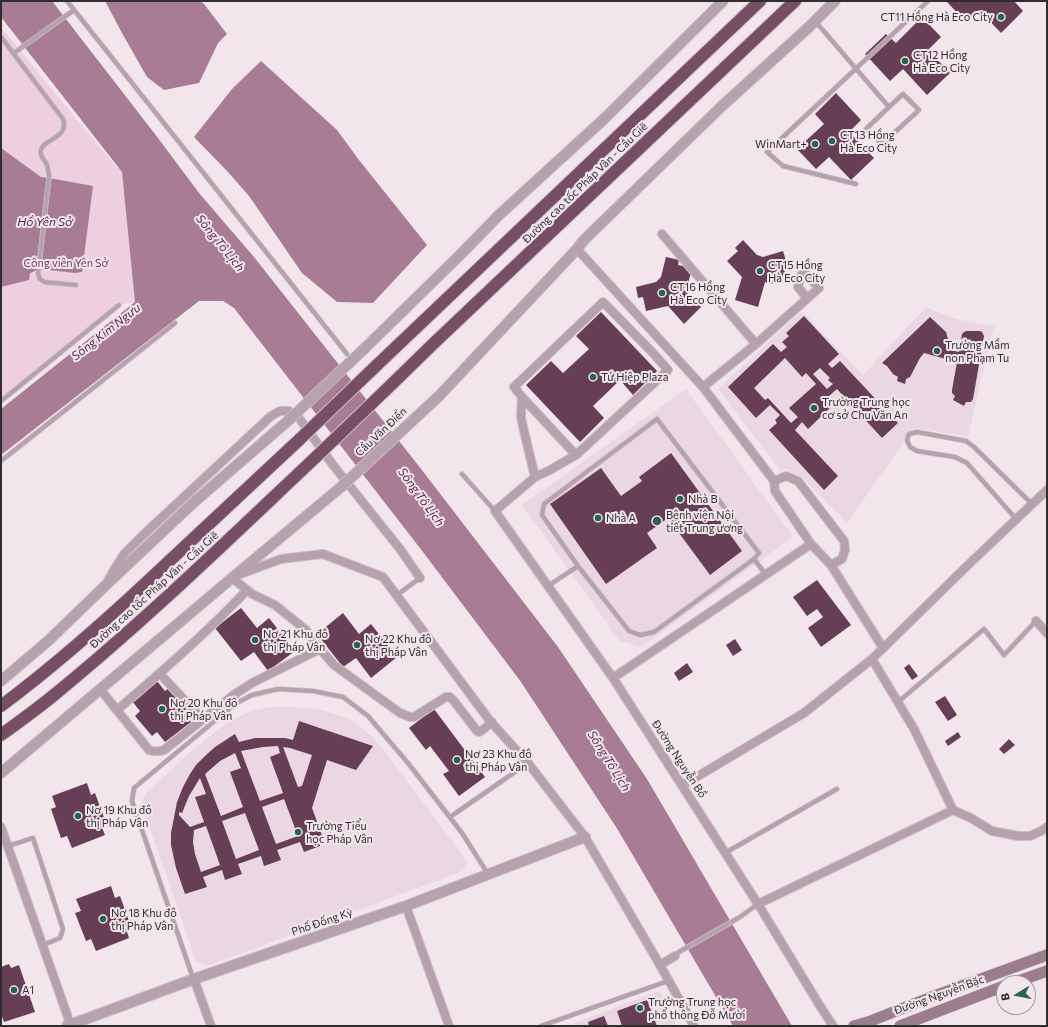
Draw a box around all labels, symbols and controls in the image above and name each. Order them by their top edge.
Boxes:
place label: CT11 Hồng Hà Eco City [880,10,993,24]
marker: CT11 Hồng Hà Eco City [996,12,1006,22]
place label: CT12 Hồng Hà Eco City [913,48,970,74]
marker: CT12 Hồng Hà Eco City [900,56,910,66]
street label: Đường cao tốc Pháp Vân - Cầu Giẽ [520,120,650,246]
place label: CT13 Hồng Hà Eco City [840,128,897,154]
marker: CT13 Hồng Hà Eco City [827,136,837,146]
place label: WinMart+ [755,137,807,151]
marker: WinMart+ [810,139,820,149]
water label: Sông Tô Lịch [193,212,247,274]
water label: Hồ Yên Sở [17,215,73,229]
park label: Công viên Yên Sở [24,256,108,270]
place label: CT15 Hồng Hà Eco City [768,258,825,284]
marker: CT15 Hồng Hà Eco City [755,266,765,276]
place label: CT16 Hồng Hà Eco City [670,280,727,306]
marker: CT16 Hồng Hà Eco City [657,288,667,298]
water label: Sông Kim Ngưu [69,301,143,363]
place label: Trường Mầm non Phạm Tu [945,338,1010,364]
marker: Trường Mầm non Phạm Tu [932,346,942,356]
place label: Tứ Hiệp Plaza [601,370,668,384]
marker: Tứ Hiệp Plaza [588,372,598,382]
place label: Trường Trung học cơ sở Chu Văn An [822,395,910,421]
marker: Trường Trung học cơ sở Chu Văn An [809,403,819,413]
street label: Cầu Văn Điển [353,405,409,459]
water label: Sông Tô Lịch [395,465,447,529]
place label: Nhà B [688,492,718,506]
marker: Nhà B [675,494,685,504]
place label: Bệnh viện Nội tiết Trung ương [666,508,743,534]
place label: Nhà A [606,511,636,525]
marker: Nhà A [593,513,603,523]
marker: Bệnh viện Nội tiết Trung ương [651,515,663,527]
street label: Đường cao tốc Pháp Vân - Cầu Giẽ [87,529,221,651]
place label: Nơ 21 Khu đô thị Pháp Vân [263,627,328,653]
place label: Nơ 22 Khu đô thị Pháp Vân [365,632,432,658]
marker: Nơ 21 Khu đô thị Pháp Vân [250,635,260,645]
marker: Nơ 22 Khu đô thị Pháp Vân [352,640,362,650]
place label: Nơ 20 Khu đô thị Pháp Vân [170,696,238,722]
marker: Nơ 20 Khu đô thị Pháp Vân [157,704,167,714]
street label: Đường Nguyễn Bồ [649,718,709,800]
water label: Sông Tô Lịch [585,728,633,794]
place label: Nơ 23 Khu đô thị Pháp Vân [465,747,532,773]
marker: Nơ 23 Khu đô thị Pháp Vân [452,755,462,765]
place label: Nơ 19 Khu đô thị Pháp Vân [86,803,152,829]
marker: Nơ 19 Khu đô thị Pháp Vân [73,811,83,821]
place label: Trường Tiểu học Pháp Vân [306,819,373,845]
marker: Trường Tiểu học Pháp Vân [293,827,303,837]
street label: Phố Đống Kỳ [290,905,354,939]
place label: Nơ 18 Khu đô thị Pháp Vân [111,906,177,932]
marker: Nơ 18 Khu đô thị Pháp Vân [98,914,108,924]
street label: Đường Nguyễn Bặc [892,973,986,1017]
north arrow [996,975,1036,1015]
place label: A1 [22,983,34,997]
marker: A1 [9,985,19,995]
text: B [998,992,1012,1002]
place label: Trường Trung học phổ thông Đỗ Mười [648,995,745,1021]
marker: Trường Trung học phổ thông Đỗ Mười [635,1003,645,1013]

